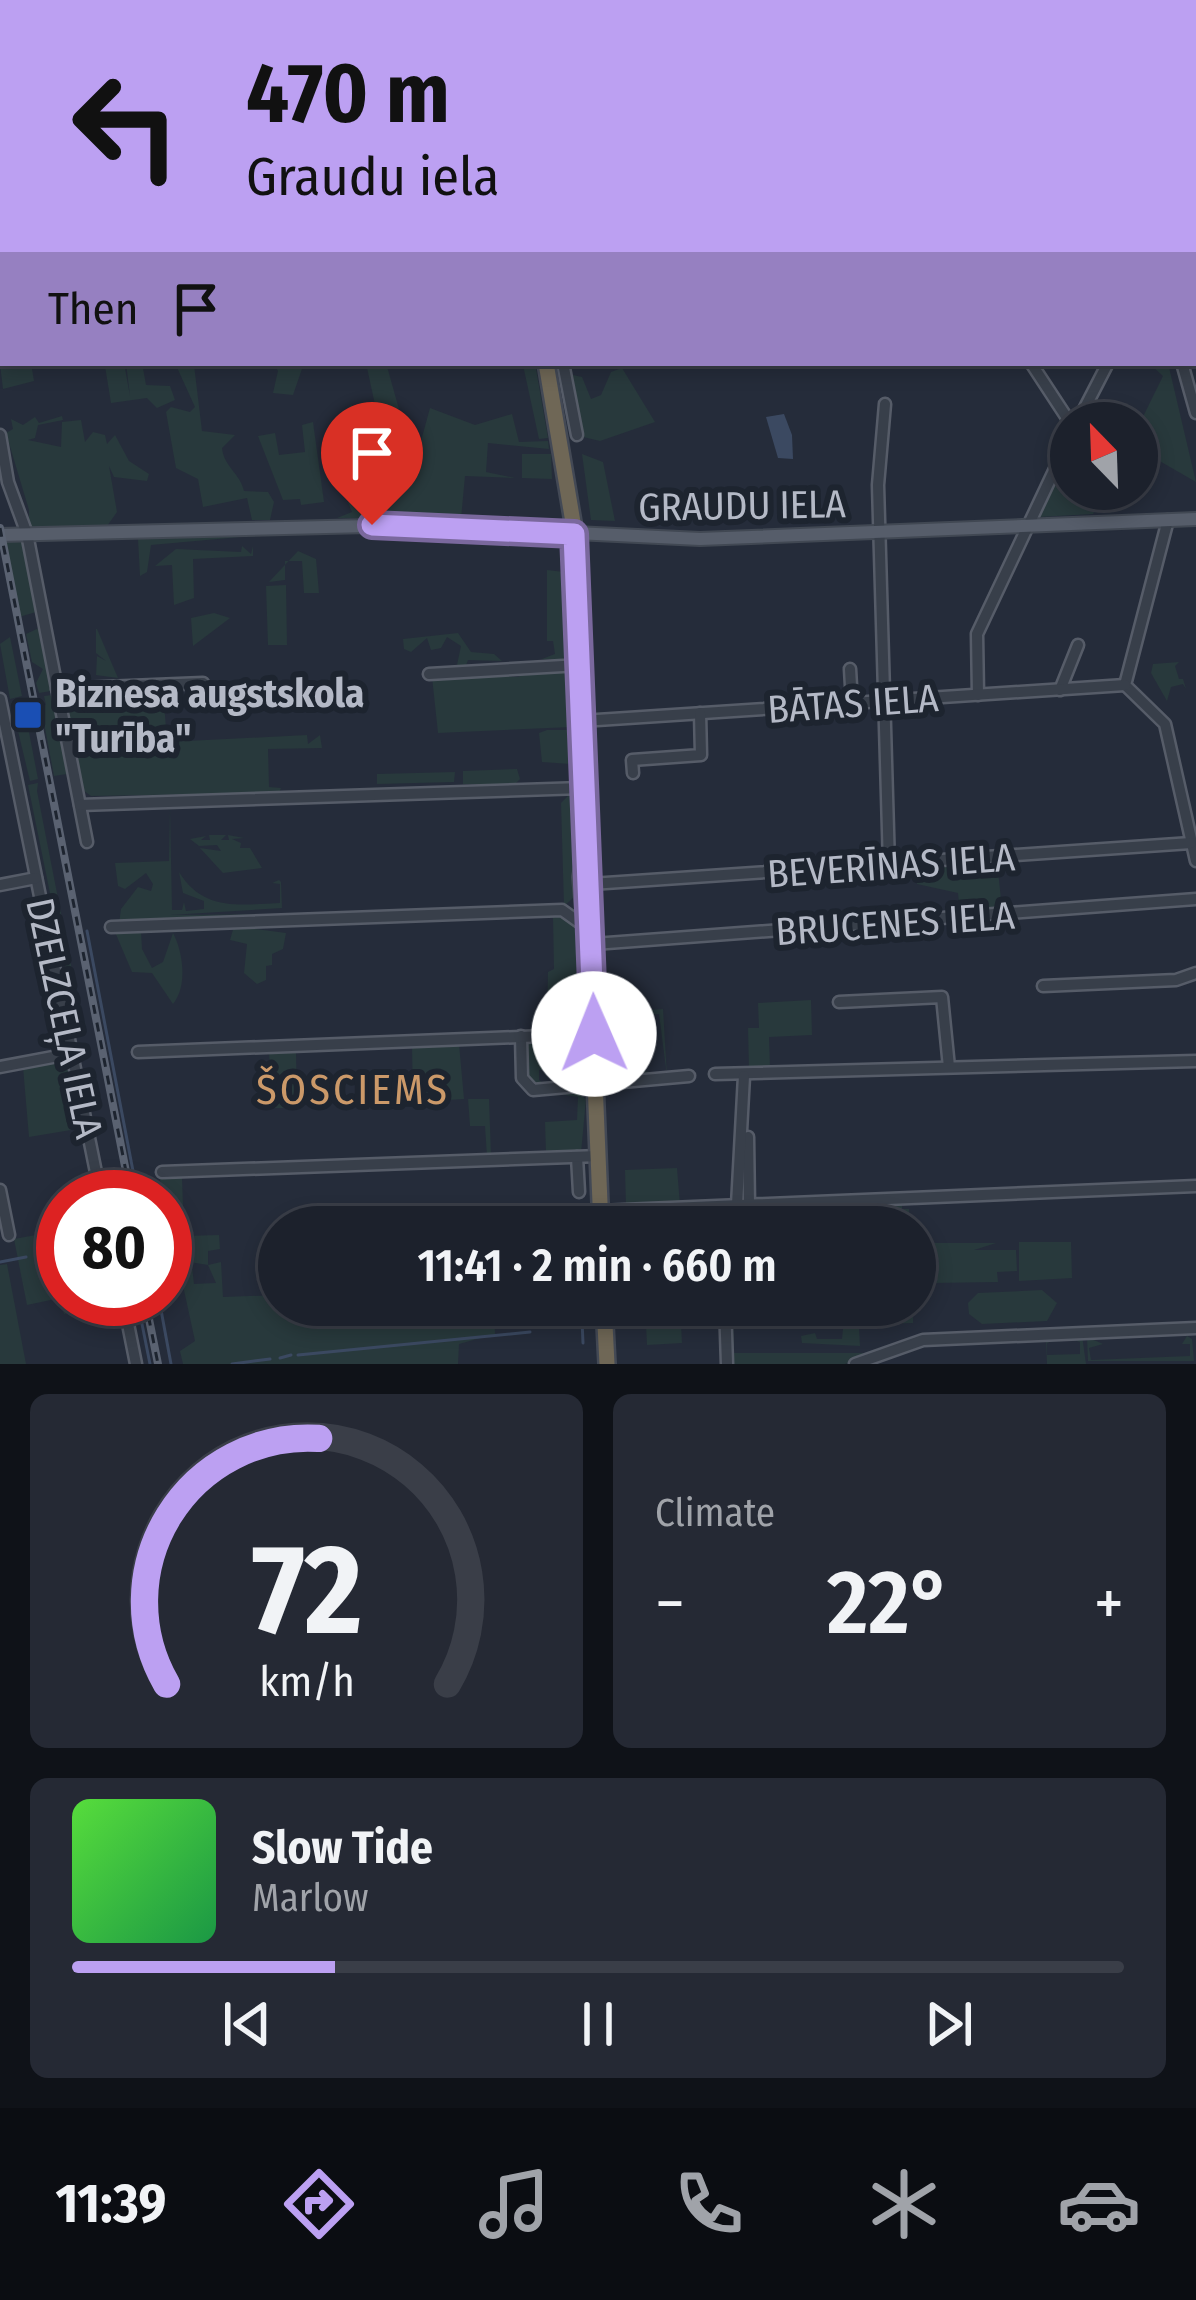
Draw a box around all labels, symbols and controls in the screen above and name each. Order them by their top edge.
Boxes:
text: 470 m [246,43,450,144]
icon: left [48,48,204,204]
text: Graudu iela [246,145,499,209]
icon: arrive [163,276,229,342]
text: Then [48,282,139,336]
pin [321,402,423,525]
north arrow [1050,402,1158,510]
map controls [1050,402,1158,510]
icon: arrive [339,420,405,486]
street label: GRAUDU IELA [638,481,847,531]
place label: Biznesa augstskola "Turība" [55,671,364,762]
street label: BĀTAS IELA [766,675,941,733]
marker: Biznesa augstskola "Turība" [12,699,44,731]
street label: BEVERĪNAS IELA [766,834,1017,898]
street label: BRUCENES IELA [774,893,1017,955]
street label: DZELZCEĻA IELA [14,894,112,1143]
position arrow [531,971,657,1097]
district label: ŠOSCIEMS [256,1065,450,1115]
speed limit sign: 80 [36,1170,192,1326]
text: 11:41 · 2 min · 660 m [417,1239,777,1293]
text: Climate [655,1490,775,1536]
text: 72 [251,1516,362,1666]
text: 22° [827,1549,952,1657]
text: − [655,1564,685,1643]
text: + [1094,1564,1124,1643]
text: km/h [259,1656,354,1707]
text: Slow Tide [252,1821,433,1875]
text: Marlow [252,1875,369,1921]
icon: previous [214,1991,280,2057]
icon: pause [565,1991,631,2057]
icon: next [916,1991,982,2057]
icon: directions [277,2162,361,2246]
icon: music [472,2162,556,2246]
icon: phone [667,2162,751,2246]
icon: climate [862,2162,946,2246]
icon: car [1057,2162,1141,2246]
text: 11:39 [55,2172,166,2236]

